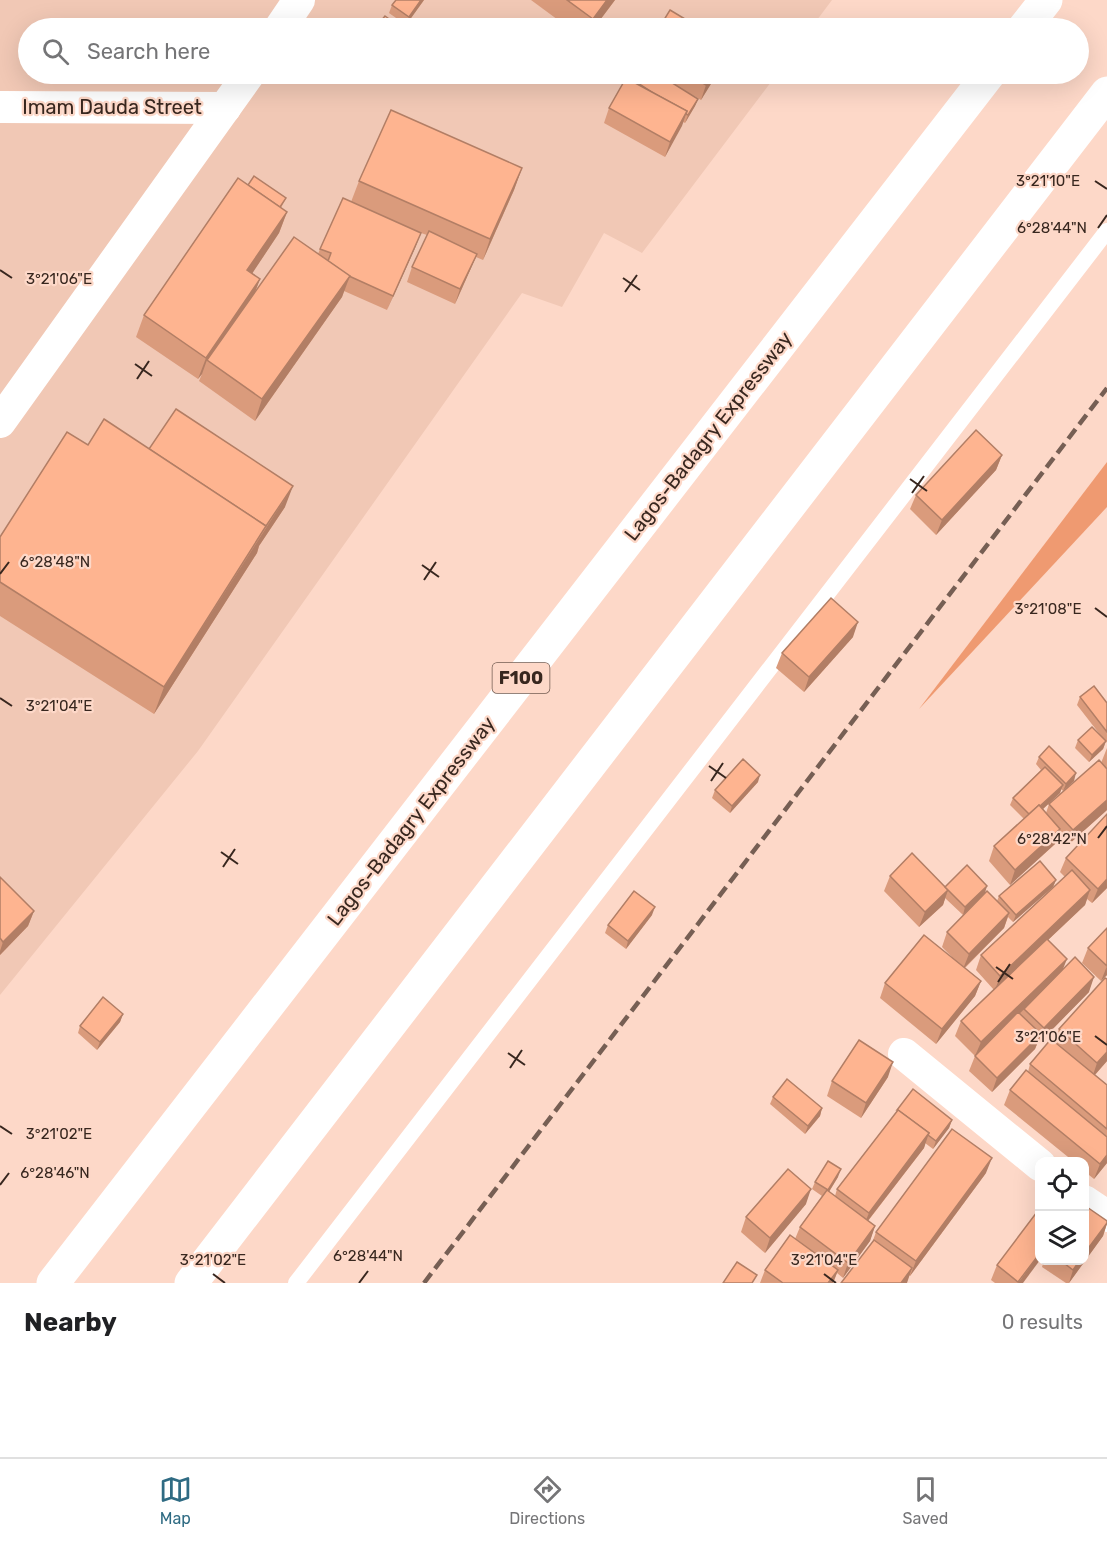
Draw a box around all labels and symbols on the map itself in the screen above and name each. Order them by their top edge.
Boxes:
street label: Imam Dauda Street [22,95,202,119]
text: 3°21'10"E [1016,172,1080,190]
text: 6°28'44"N [1017,219,1087,237]
text: 3°21'06"E [26,270,92,288]
street label: Lagos-Badagry Expressway [619,327,797,545]
text: 6°28'48"N [20,553,90,571]
text: 3°21'08"E [1014,600,1082,618]
road number: F100 [492,663,550,693]
text: 3°21'04"E [26,697,92,715]
street label: Lagos-Badagry Expressway [322,712,500,930]
text: 6°28'42"N [1017,830,1087,848]
text: 3°21'06"E [1015,1028,1081,1046]
text: 3°21'02"E [26,1125,92,1143]
text: 6°28'46"N [20,1164,90,1182]
text: 6°28'44"N [333,1247,403,1265]
text: 3°21'02"E [180,1251,246,1269]
text: 3°21'04"E [791,1251,857,1269]

